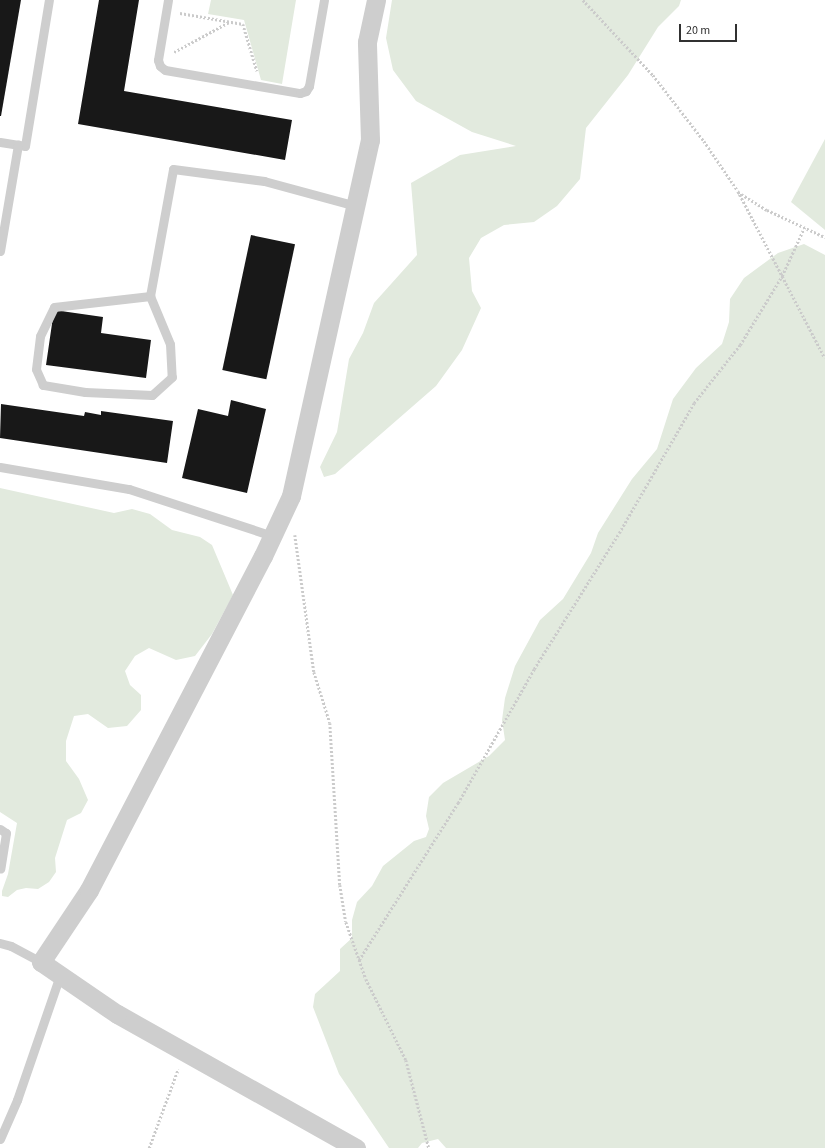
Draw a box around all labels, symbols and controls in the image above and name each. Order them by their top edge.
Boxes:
scale bar [681,16,739,42]
text: 20 m [686,22,710,39]

